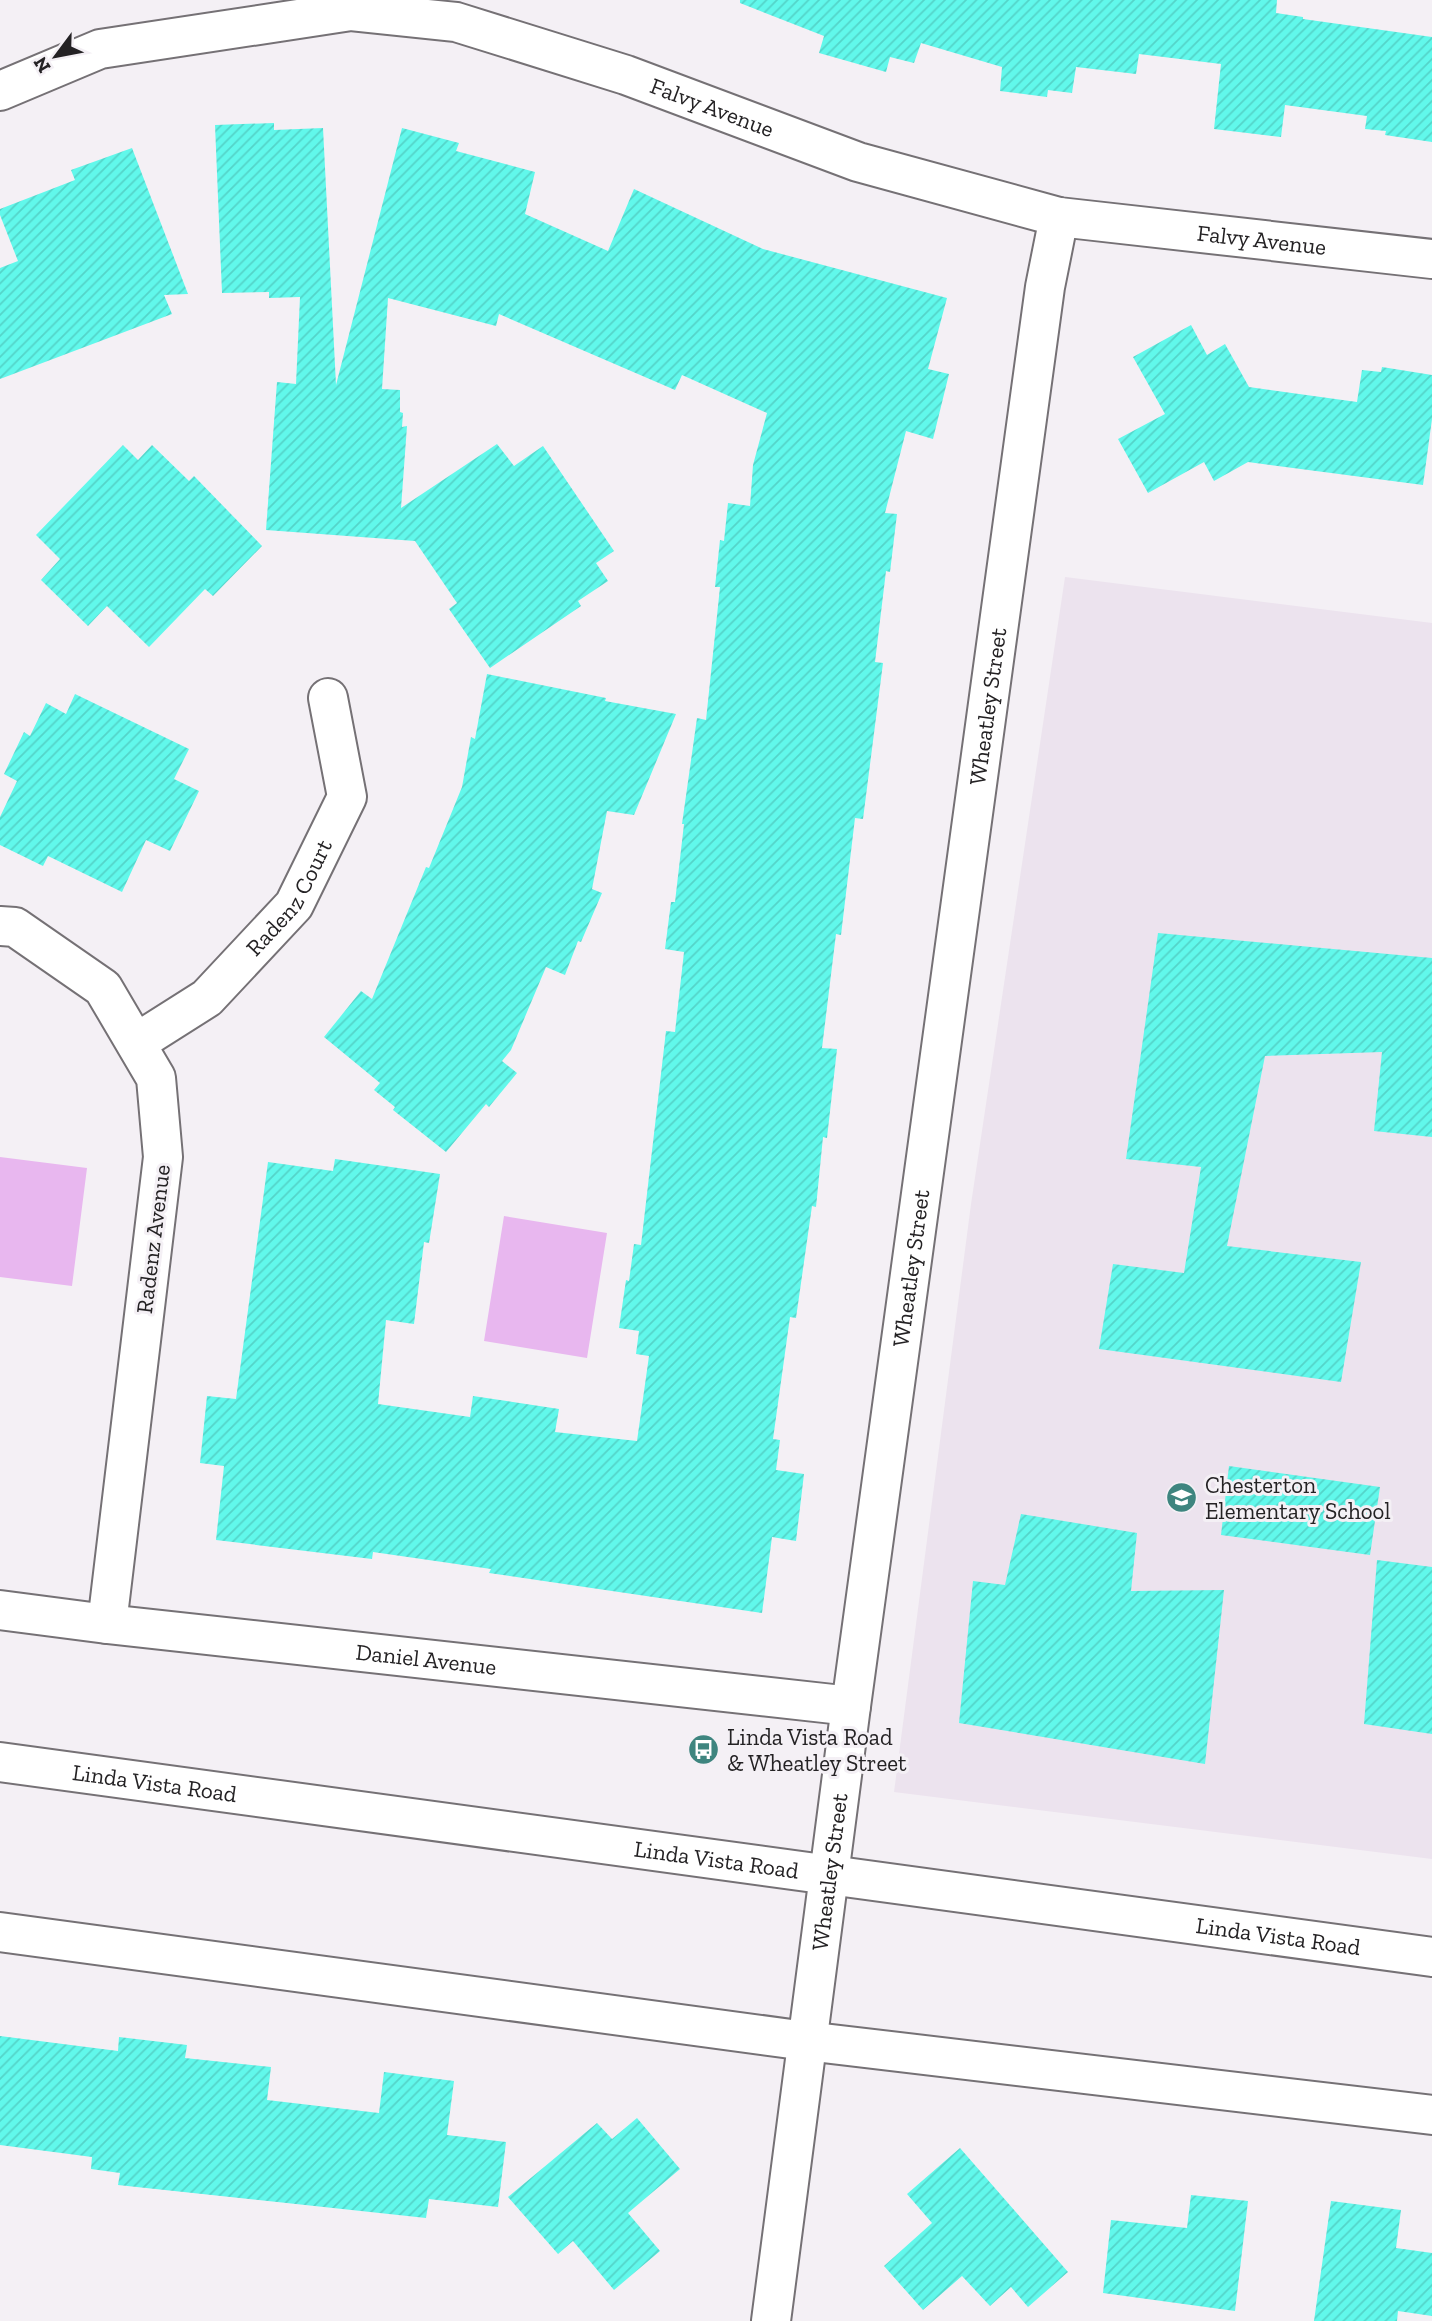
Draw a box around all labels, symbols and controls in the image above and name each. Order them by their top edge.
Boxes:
north arrow [21,21,91,91]
text: N [28,53,56,77]
street label: Falvy Avenue [646,71,778,143]
street label: Falvy Avenue [1196,219,1328,261]
street label: Wheatley Street [963,626,1012,787]
street label: Radenz Court [240,834,338,961]
street label: Radenz Avenue [130,1163,176,1315]
street label: Wheatley Street [886,1187,936,1349]
place label: Chesterton Elementary School [1205,1471,1391,1525]
school or university icon: Chesterton Elementary School [1165,1481,1199,1515]
street label: Daniel Avenue [354,1638,498,1681]
place label: Linda Vista Road & Wheatley Street [727,1723,907,1777]
bus stop icon: Linda Vista Road & Wheatley Street [687,1733,721,1767]
street label: Linda Vista Road [71,1758,239,1808]
street label: Wheatley Street [805,1791,854,1952]
street label: Linda Vista Road [632,1834,801,1885]
street label: Linda Vista Road [1194,1911,1363,1961]

